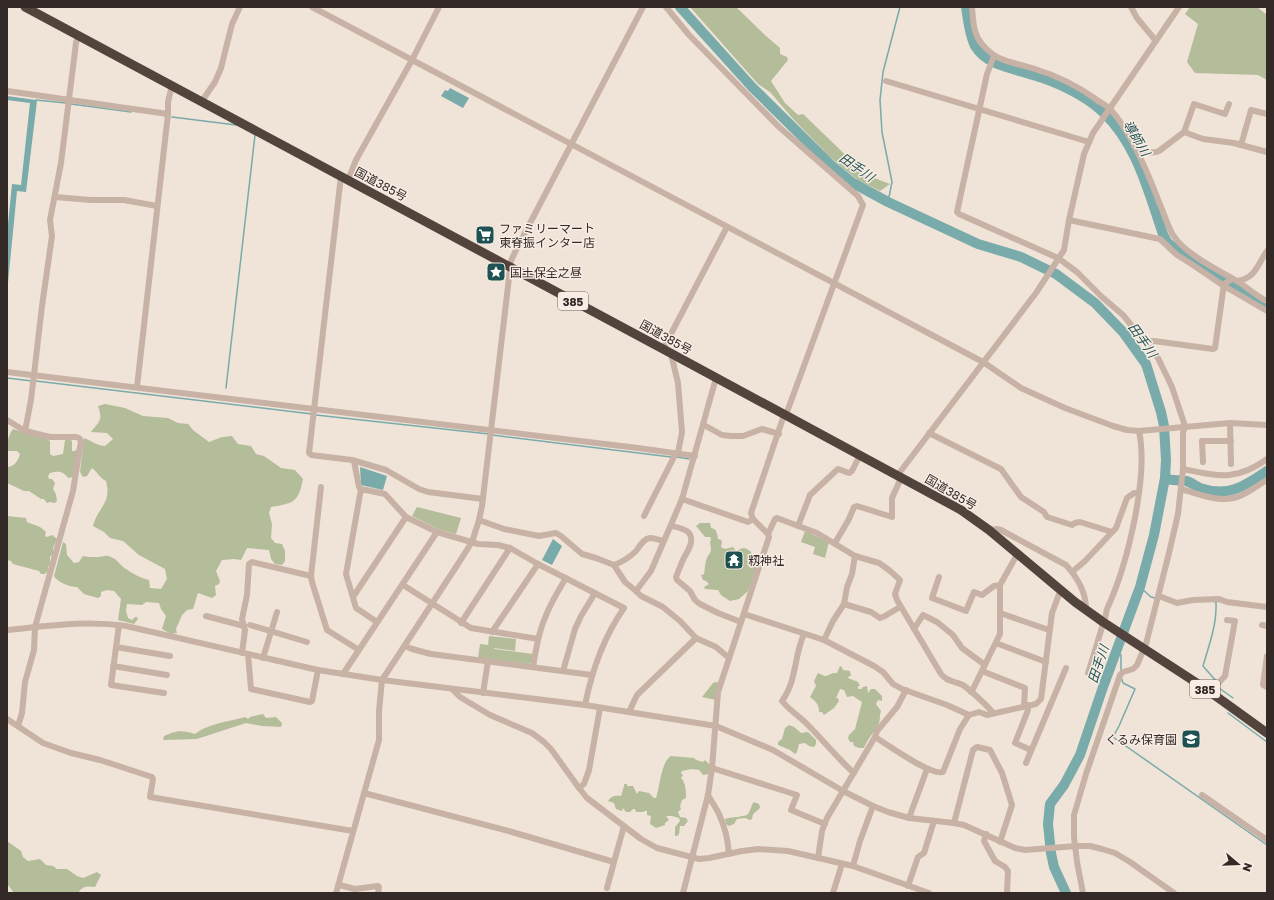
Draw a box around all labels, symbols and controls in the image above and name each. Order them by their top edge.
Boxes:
water label: 導師川 [1120,117,1155,161]
water label: 田手川 [836,149,879,186]
street label: 国道385号 [352,164,410,204]
place label: ファミリーマート 東脊振インター店 [499,221,595,250]
supermarket icon: ファミリーマート 東脊振インター店 [474,224,496,246]
place icon: 国土保全之昼 [485,261,507,283]
place label: 国土保全之昼 [510,265,582,280]
road number: 385 [558,292,588,310]
street label: 国道385号 [637,317,695,357]
water label: 田手川 [1125,319,1162,362]
street label: 国道385号 [922,471,980,513]
temple icon: 籾神社 [723,549,745,571]
place label: 籾神社 [748,553,784,568]
water label: 田手川 [1084,641,1113,685]
road number: 385 [1190,680,1220,698]
school or university icon: くるみ保育園 [1180,728,1202,750]
place label: くるみ保育園 [1105,732,1177,747]
north arrow [1218,844,1258,884]
text: N [1240,861,1255,873]

